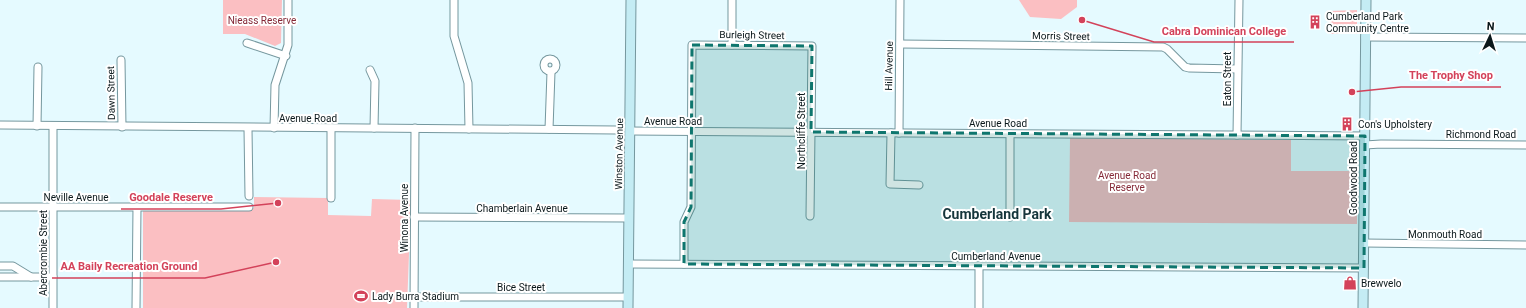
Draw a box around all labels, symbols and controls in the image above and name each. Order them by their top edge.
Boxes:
place label: Cumberland Park Community Centre [1326,11,1409,34]
building icon: Cumberland Park Community Centre [1307,14,1323,30]
park label: Nieass Reserve [228,15,296,26]
north arrow [1470,16,1510,56]
callout: Cabra Dominican College [1154,19,1294,42]
text: N [1486,20,1495,33]
text: Cabra Dominican College [1162,25,1286,38]
street label: Burleigh Street [719,29,785,41]
street label: Morris Street [1032,30,1090,42]
street label: Hill Avenue [883,41,895,91]
street label: Eaton Street [1222,52,1233,106]
callout: The Trophy Shop [1401,64,1501,87]
street label: Dawn Street [105,66,117,120]
text: The Trophy Shop [1409,69,1493,82]
street label: Northcliffe Street [796,93,807,169]
street label: Avenue Road [279,113,337,124]
street label: Avenue Road [644,116,702,127]
building icon: Con's Upholstery [1339,116,1355,132]
street label: Winston Avenue [613,118,625,190]
street label: Avenue Road [969,118,1027,129]
place label: Con's Upholstery [1358,119,1432,130]
street label: Richmond Road [1446,129,1516,140]
street label: Goodwood Road [1348,141,1359,215]
park label: Avenue Road Reserve [1098,170,1156,193]
street label: Winona Avenue [399,184,410,252]
callout: Goodale Reserve [121,186,221,209]
text: Goodale Reserve [129,191,213,204]
street label: Neville Avenue [44,192,109,203]
street label: Chamberlain Avenue [476,203,568,214]
district label: Cumberland Park [942,206,1052,222]
street label: Abercrombie Street [38,210,49,296]
street label: Monmouth Road [1408,229,1482,240]
street label: Cumberland Avenue [951,251,1041,262]
callout: AA Baily Recreation Ground [52,255,205,278]
text: AA Baily Recreation Ground [61,260,197,273]
shop icon: Brewvelo [1342,275,1358,291]
place label: Brewvelo [1361,278,1402,289]
street label: Bice Street [497,282,545,293]
sports icon: Lady Burra Stadium [353,288,369,304]
place label: Lady Burra Stadium [372,291,459,302]

